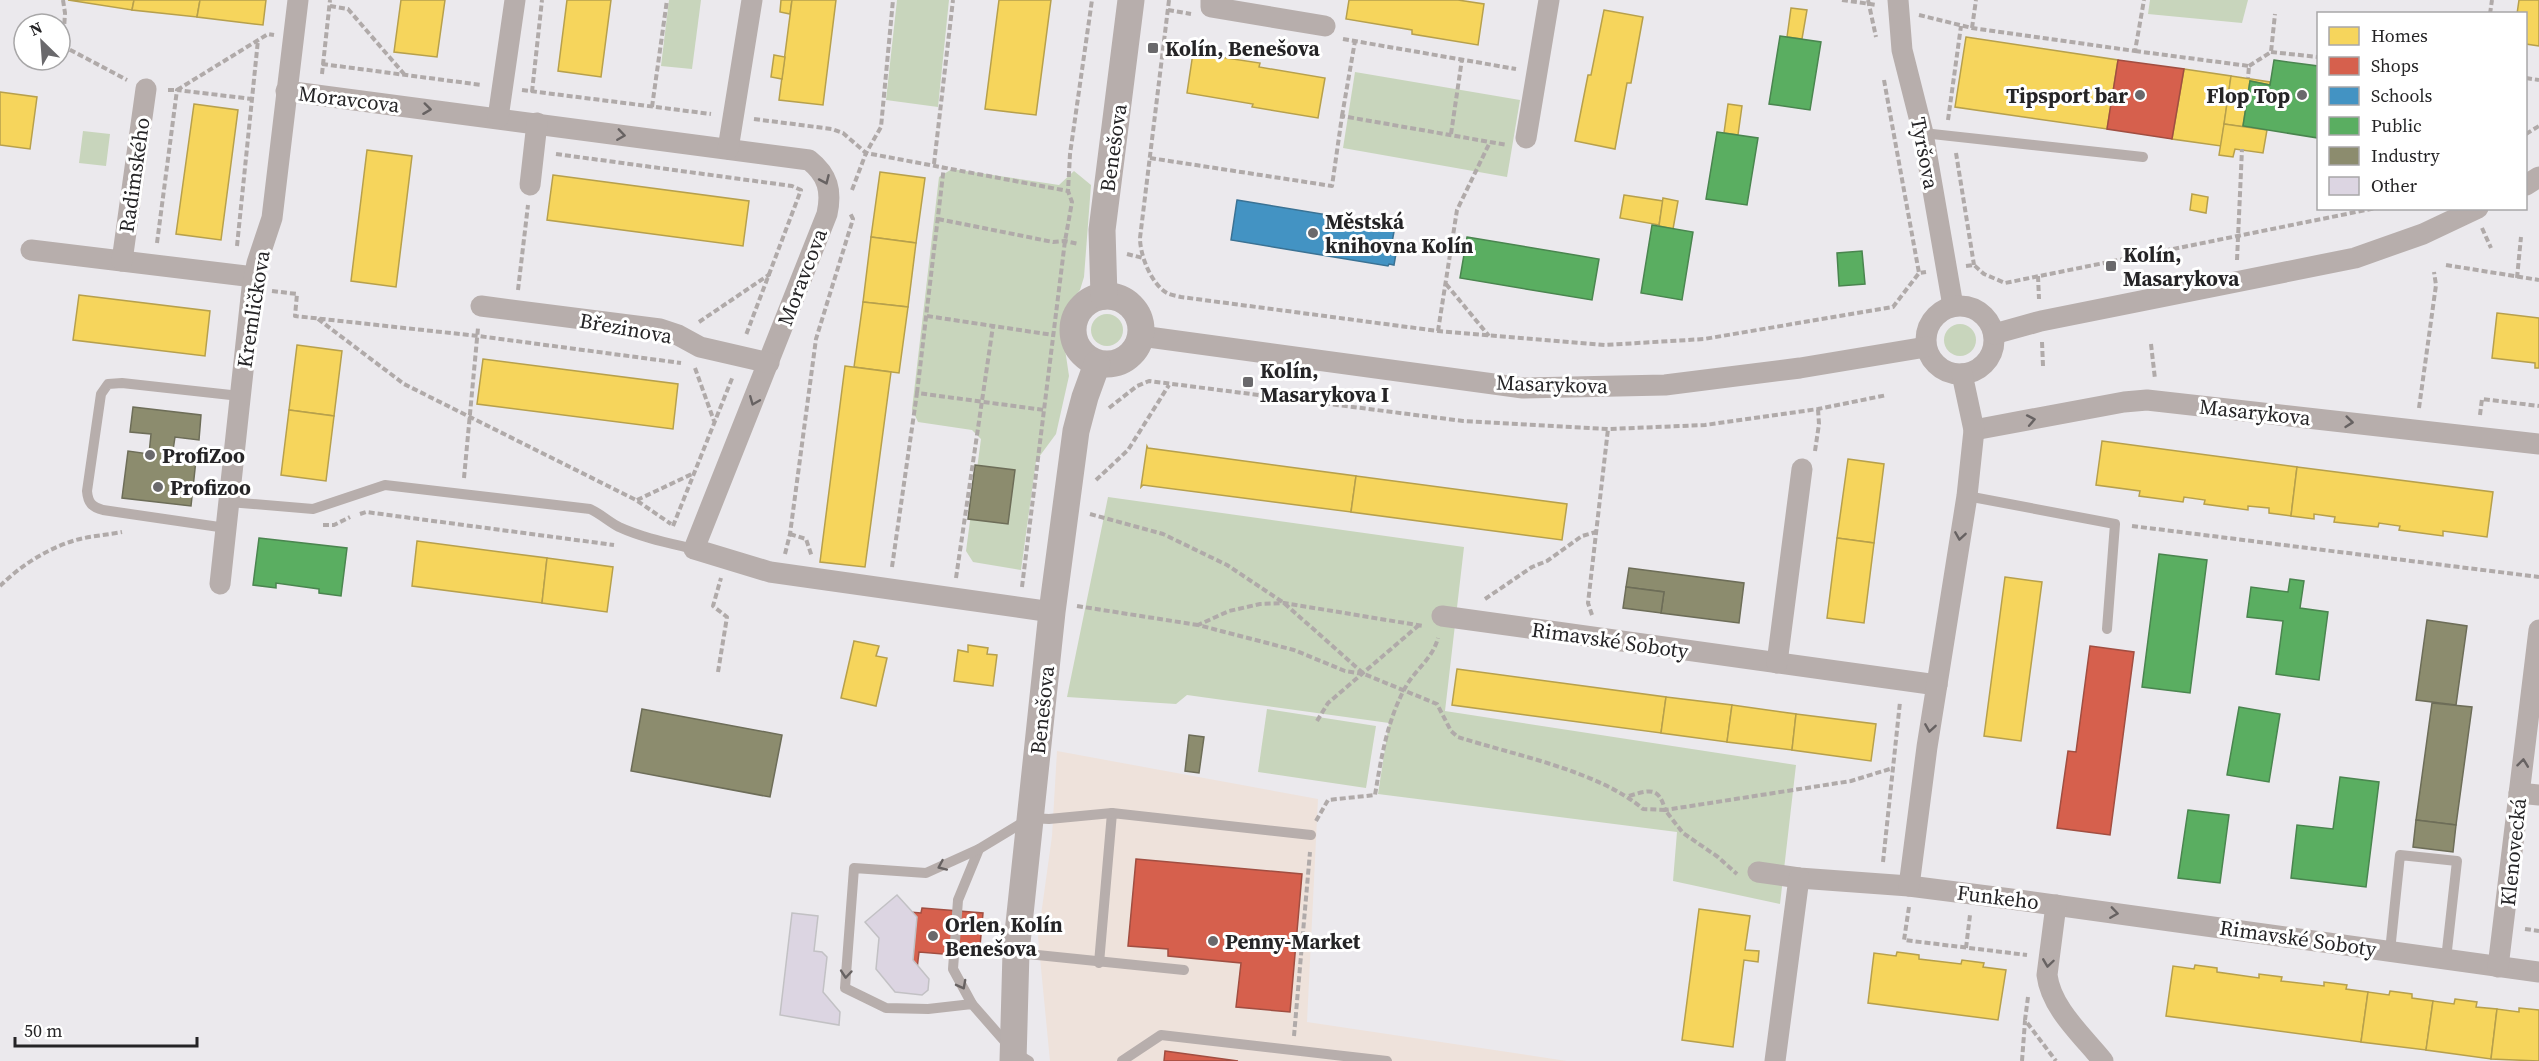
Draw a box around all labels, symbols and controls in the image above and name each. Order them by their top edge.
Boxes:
north arrow [12,12,72,72]
legend [2317,12,2527,210]
text: N [26,16,46,41]
text: Homes [2371,23,2428,48]
place label: Kolín, Benešova [1165,34,1320,63]
marker: Kolín, Benešova [1146,41,1160,55]
text: Shops [2371,53,2419,78]
street label: Moravcova [297,78,402,120]
place label: Tipsport bar [2006,81,2128,110]
place label: Flop Top [2206,81,2290,110]
text: Schools [2371,83,2433,108]
marker: Tipsport bar [2133,88,2147,102]
marker: Flop Top [2295,88,2309,102]
street label: Benešova [1092,102,1134,194]
one-way arrow [423,103,432,115]
text: Public [2371,113,2422,138]
street label: Tyršova [1904,114,1946,192]
street label: Radimského [112,116,156,234]
one-way arrow [616,128,625,140]
text: Industry [2371,143,2441,168]
one-way arrow [817,173,829,184]
text: Other [2371,173,2418,198]
place label: Městská knihovna Kolín [1325,207,1474,260]
street label: Moravcova [770,224,834,330]
marker: Městská knihovna Kolín [1306,226,1320,240]
place label: Kolín, Masarykova [2123,240,2240,293]
street label: Kremličkova [229,248,277,370]
marker: Kolín, Masarykova [2104,259,2118,273]
street label: Březinova [577,306,675,350]
place label: Kolín, Masarykova I [1260,356,1389,409]
street label: Masarykova [1496,368,1609,400]
marker: Kolín, Masarykova I [1241,375,1255,389]
street label: Masarykova [2198,392,2312,432]
one-way arrow [748,396,761,406]
one-way arrow [2026,414,2036,426]
one-way arrow [2345,415,2354,428]
place label: ProfiZoo [162,441,245,470]
marker: ProfiZoo [143,448,157,462]
place label: Profizoo [170,473,251,502]
marker: Profizoo [151,480,165,494]
one-way arrow [1955,531,1967,540]
street label: Rimavské Soboty [1530,615,1691,665]
street label: Benešova [1023,664,1061,756]
one-way arrow [1925,724,1937,733]
one-way arrow [2516,758,2529,767]
street label: Klenovecká [2493,796,2533,907]
one-way arrow [937,858,948,870]
street label: Funkeho [1955,878,2041,916]
one-way arrow [2109,906,2119,919]
place label: Orlen, Kolín Benešova [945,910,1063,963]
street label: Rimavské Soboty [2218,913,2379,963]
place label: Penny-Market [1225,927,1361,956]
marker: Orlen, Kolín Benešova [926,929,940,943]
marker: Penny-Market [1206,934,1220,948]
one-way arrow [2043,958,2055,968]
one-way arrow [840,970,853,979]
one-way arrow [955,979,966,989]
scale bar [15,1010,196,1048]
text: 50 m [24,1018,62,1043]

